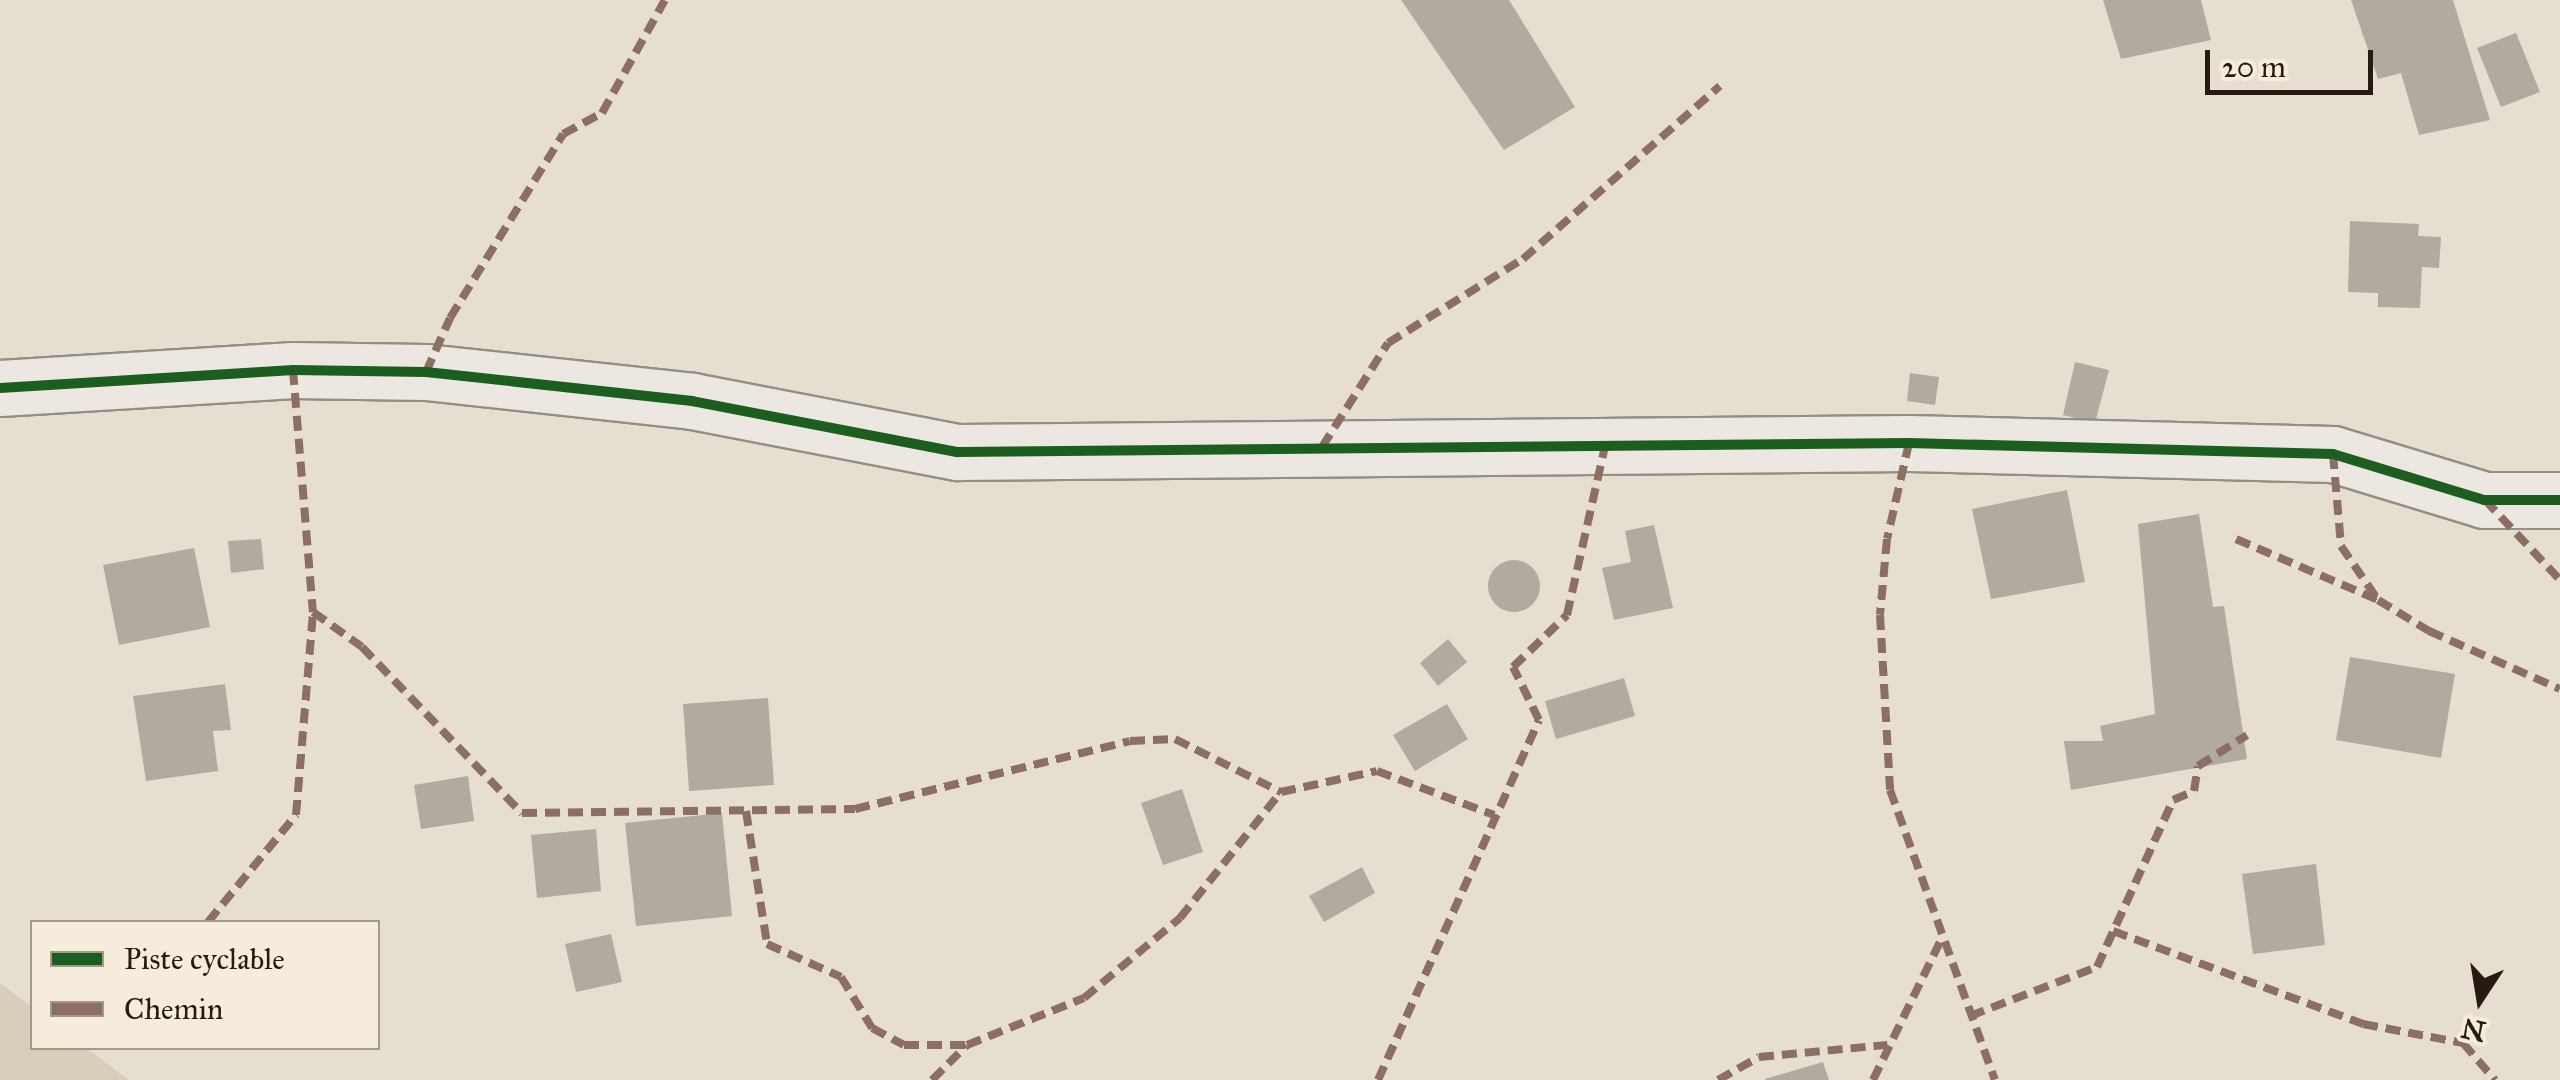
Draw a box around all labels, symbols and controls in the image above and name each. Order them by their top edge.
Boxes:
scale bar [2210,30,2378,92]
text: 20 m [2222,49,2286,85]
legend [30,920,380,1050]
text: Piste cyclable [124,941,285,977]
north arrow [2430,950,2530,1050]
text: Chemin [124,991,223,1027]
text: N [2458,1010,2489,1049]

